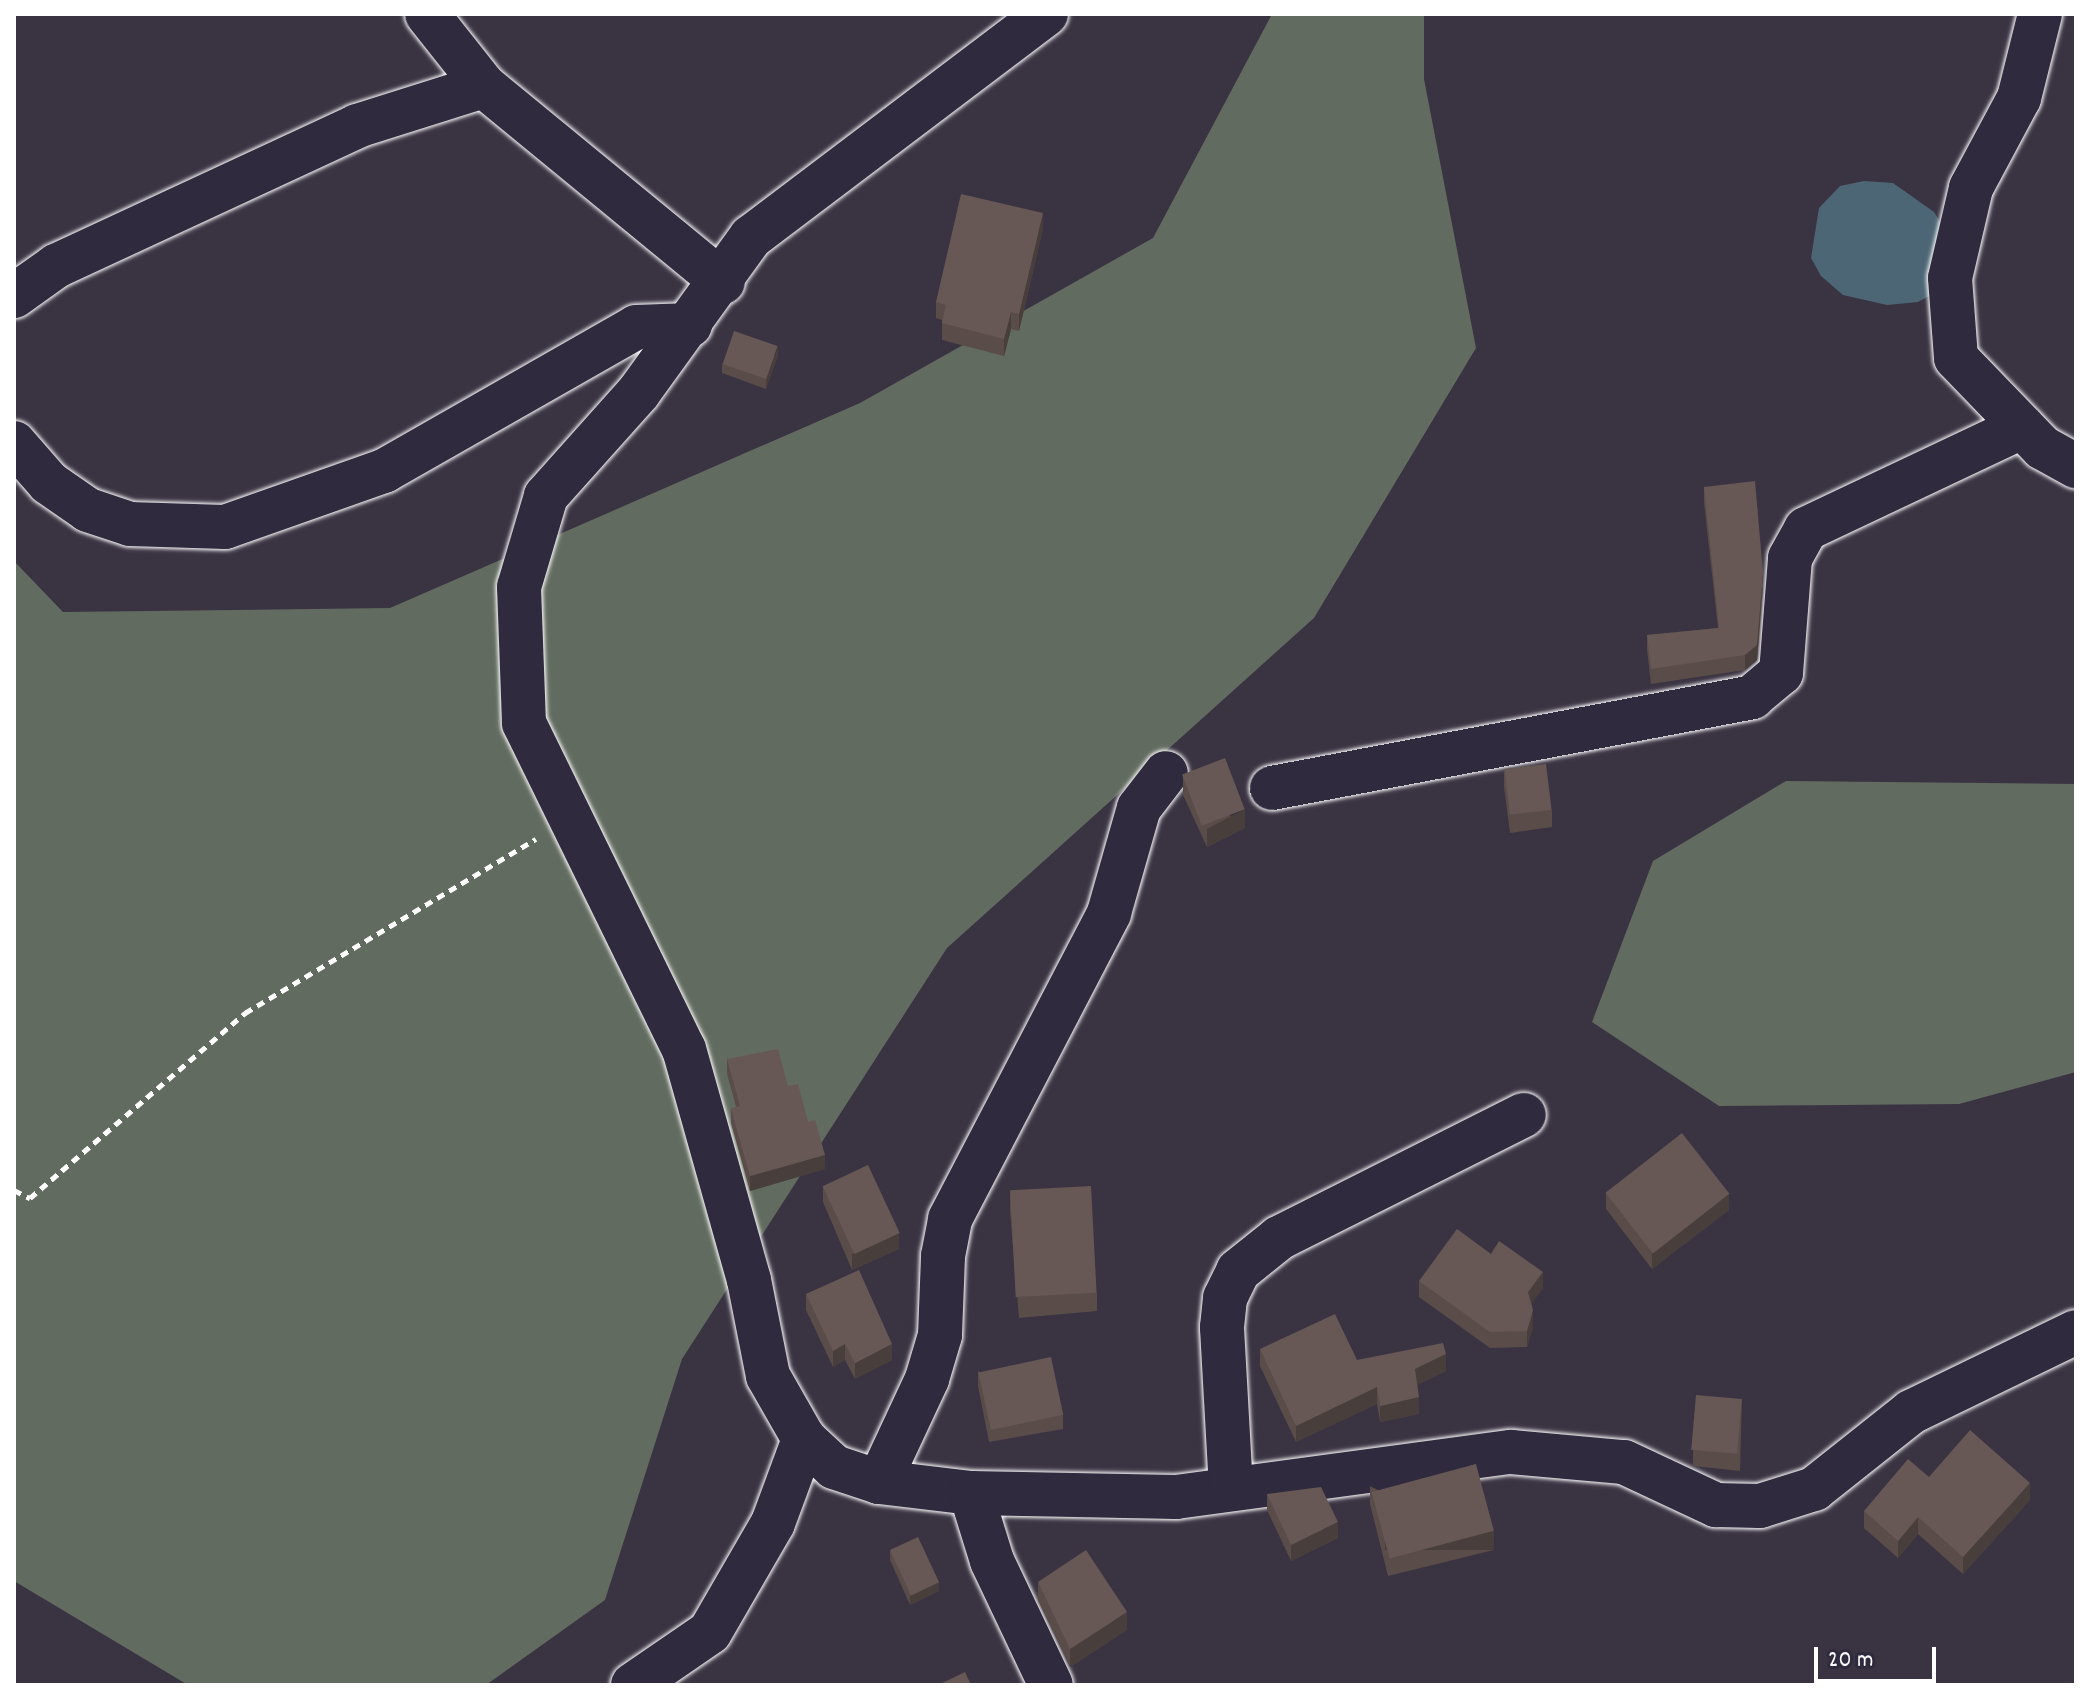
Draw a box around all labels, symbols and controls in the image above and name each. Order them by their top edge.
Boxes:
scale bar [1818,1631,1940,1681]
text: 20 m [1828,1644,1874,1678]

